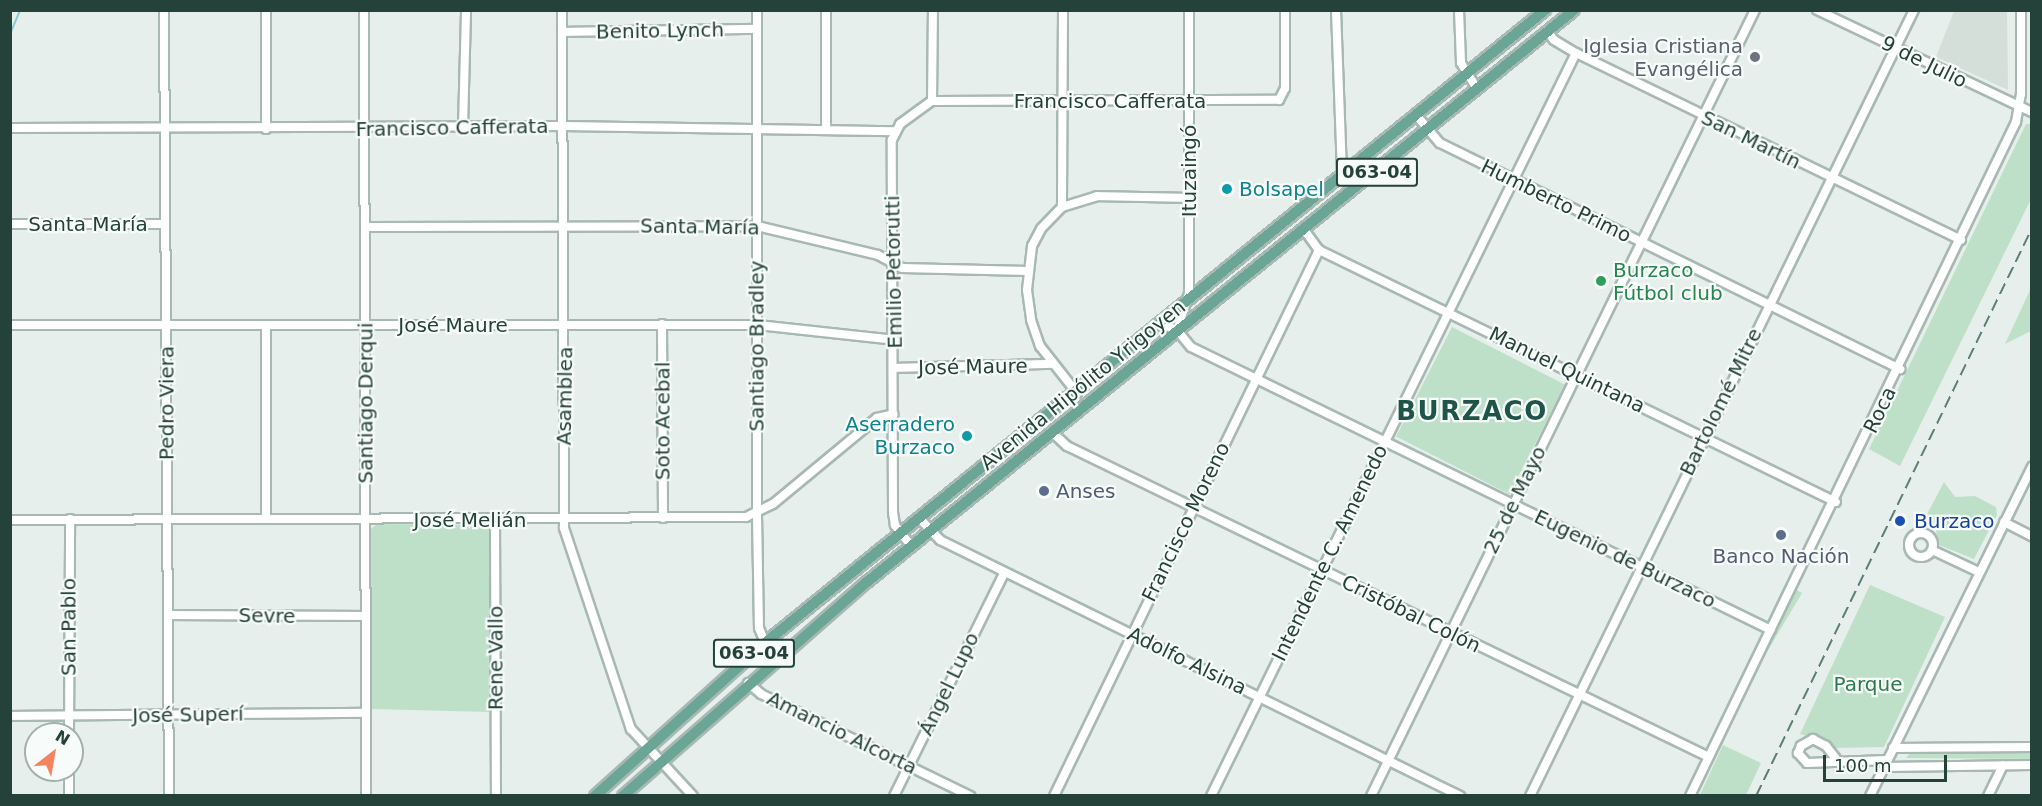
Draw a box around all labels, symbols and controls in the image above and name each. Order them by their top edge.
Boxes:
street label: Benito Lynch [596,18,724,44]
street label: 9 de Julio [1877,31,1971,93]
place label: Iglesia Cristiana Evangélica [1583,34,1743,81]
marker: Iglesia Cristiana Evangélica [1748,50,1762,64]
street label: Francisco Cafferata [1014,89,1206,113]
street label: San Martín [1697,106,1805,174]
street label: Francisco Cafferata [355,114,549,142]
street label: Ituzaingó [1177,125,1201,217]
street label: Humberto Primo [1477,154,1635,248]
road number: 063-04 [1335,157,1419,187]
place label: Bolsapel [1239,177,1324,201]
marker: Bolsapel [1220,182,1234,196]
street label: Emilio Petorutti [881,195,907,349]
street label: Santa María [28,212,148,236]
street label: Santa María [640,214,760,240]
place label: Burzaco Fútbol club [1613,258,1723,305]
street label: Santiago Bradley [745,260,769,432]
marker: Burzaco Fútbol club [1594,274,1608,288]
street label: Avenida Hipólito Yrigoyen [976,295,1190,475]
street label: José Maure [398,313,508,337]
street label: Santiago Derqui [354,322,378,484]
street label: Manuel Quintana [1485,322,1649,418]
street label: Bartolomé Mitre [1675,324,1767,480]
street label: Pedro Viera [155,346,179,460]
street label: Asamblea [552,346,578,446]
street label: José Maure [918,354,1028,380]
street label: Soto Acebal [651,362,675,480]
street label: Roca [1859,383,1901,437]
district label: BURZACO [1396,396,1548,428]
place label: Aserradero Burzaco [845,412,955,459]
marker: Aserradero Burzaco [960,429,974,443]
street label: Francisco Moreno [1137,438,1235,606]
street label: Intendente C. Amenedo [1267,441,1393,665]
street label: 25 de Mayo [1479,442,1551,558]
place label: Anses [1056,479,1116,503]
marker: Anses [1037,484,1051,498]
street label: Eugenio de Burzaco [1530,505,1720,613]
street label: José Melián [414,508,526,532]
place label: Burzaco [1914,509,1995,533]
marker: Burzaco [1891,512,1909,530]
marker: Banco Nación [1774,528,1788,542]
place label: Banco Nación [1713,544,1849,568]
street label: Cristóbal Colón [1338,570,1484,658]
street label: San Pablo [57,578,81,676]
street label: Sevre [238,604,296,628]
street label: Rene Vallo [484,606,508,710]
street label: Adolfo Alsina [1123,622,1251,700]
street label: Ángel Lupo [914,629,984,739]
road number: 063-04 [712,638,796,668]
park label: Parque [1834,672,1902,696]
street label: Amancio Alcorta [763,686,921,780]
street label: José Superí [132,702,244,728]
north arrow [24,722,84,782]
text: N [52,726,73,749]
scale bar [1826,743,1950,781]
text: 100 m [1834,755,1892,776]

